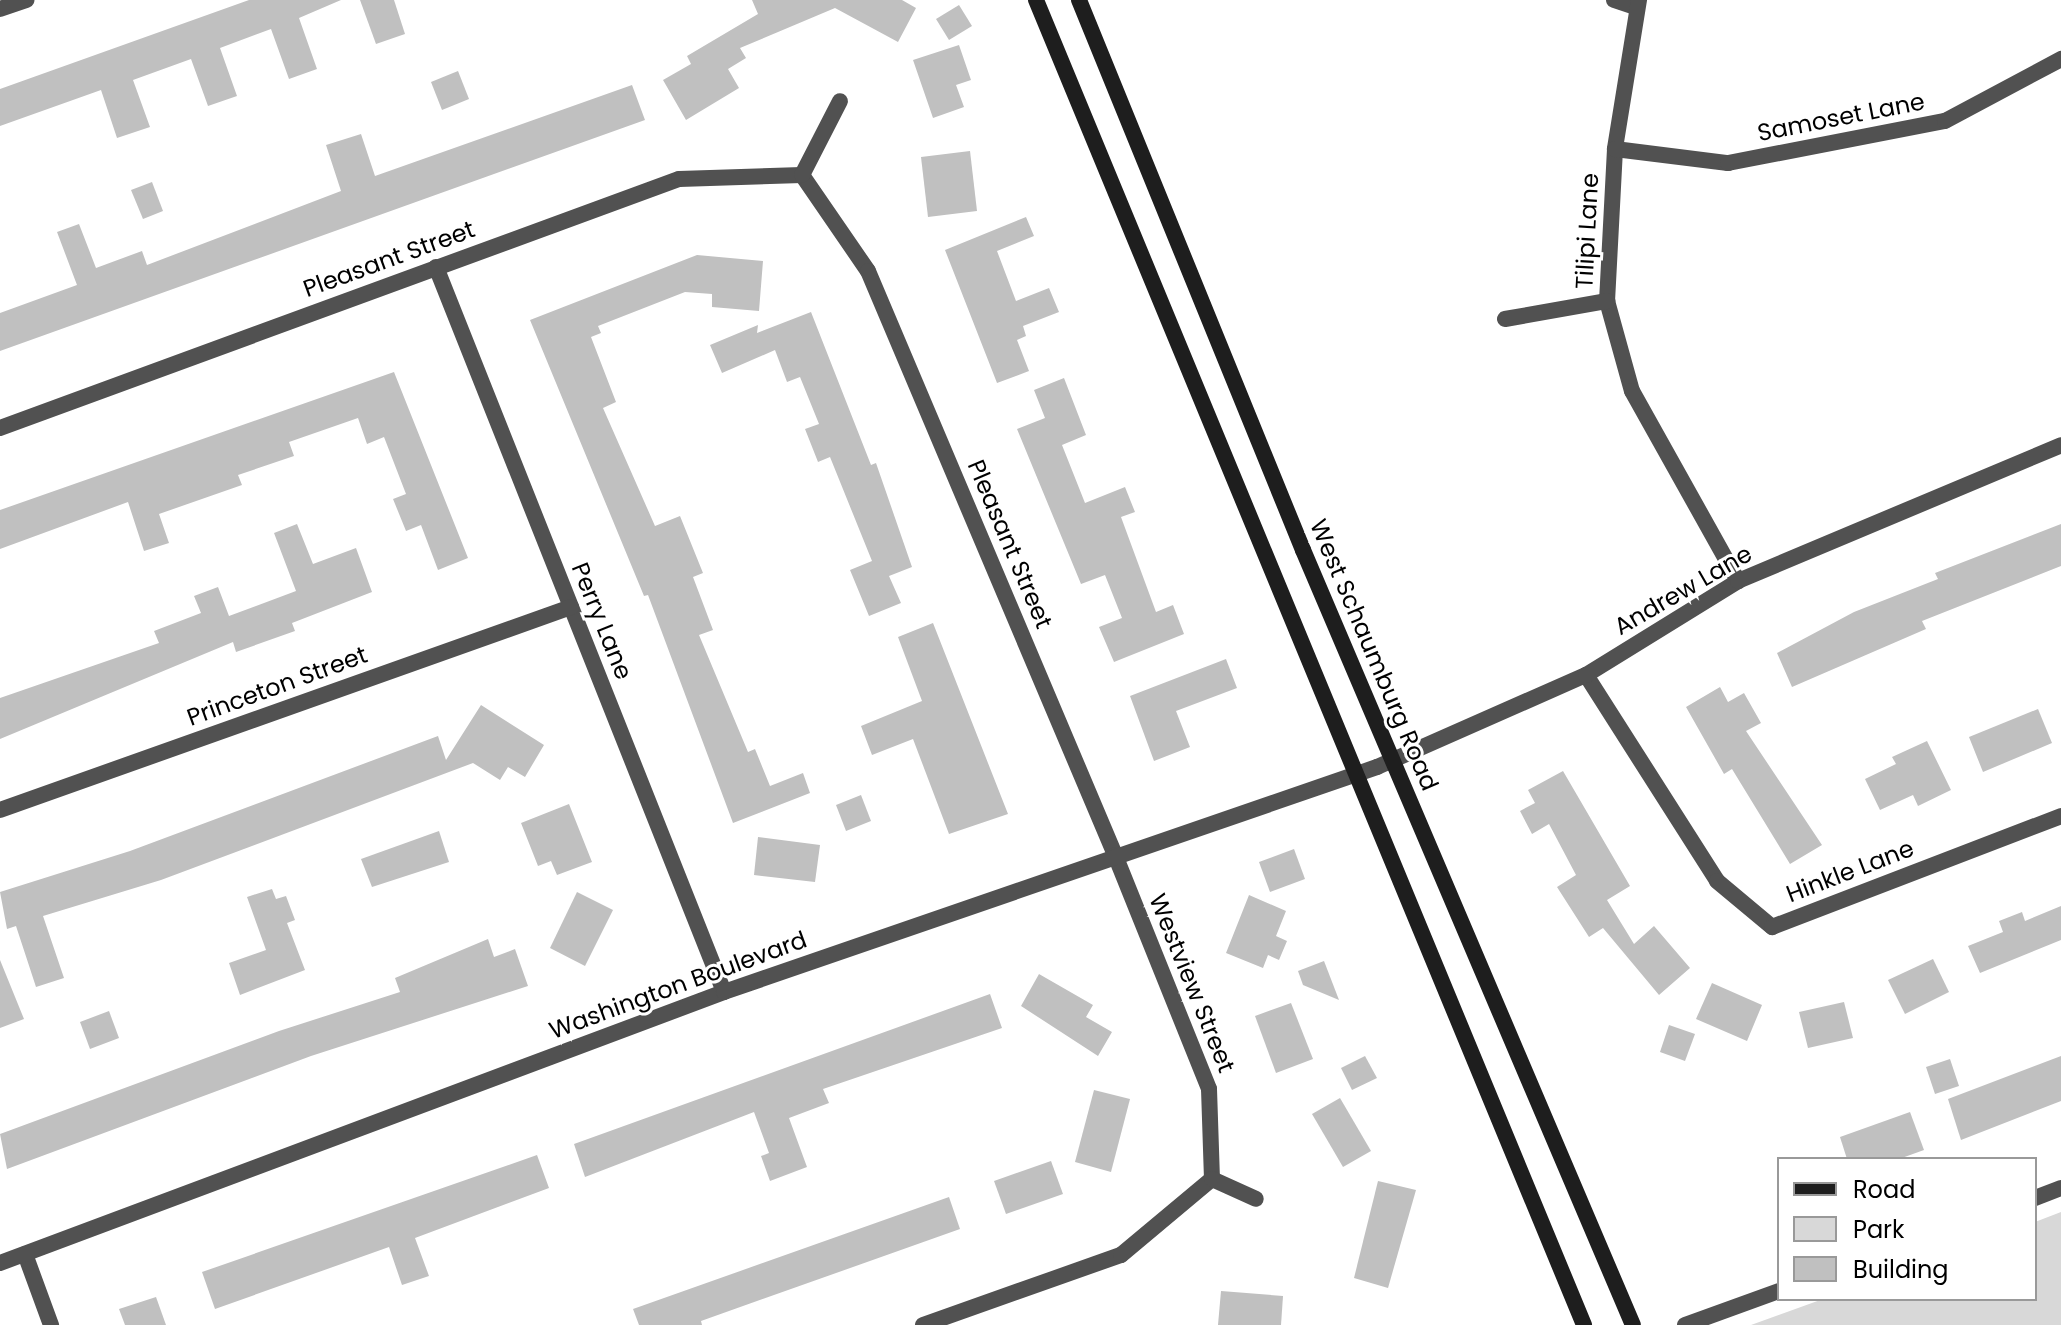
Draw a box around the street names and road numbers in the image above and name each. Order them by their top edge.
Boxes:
street label: Samoset Lane [1755,87,1927,147]
street label: Tilipi Lane [1570,172,1604,290]
street label: Pleasant Street [299,215,479,303]
street label: Pleasant Street [961,455,1059,633]
street label: West Schaumburg Road [1304,515,1444,795]
street label: Andrew Lane [1609,539,1757,641]
street label: Perry Lane [566,558,638,684]
street label: Princeton Street [183,640,371,732]
street label: Hinkle Lane [1782,833,1918,909]
street label: Westview Street [1143,889,1241,1077]
street label: Washington Boulevard [545,925,811,1045]

